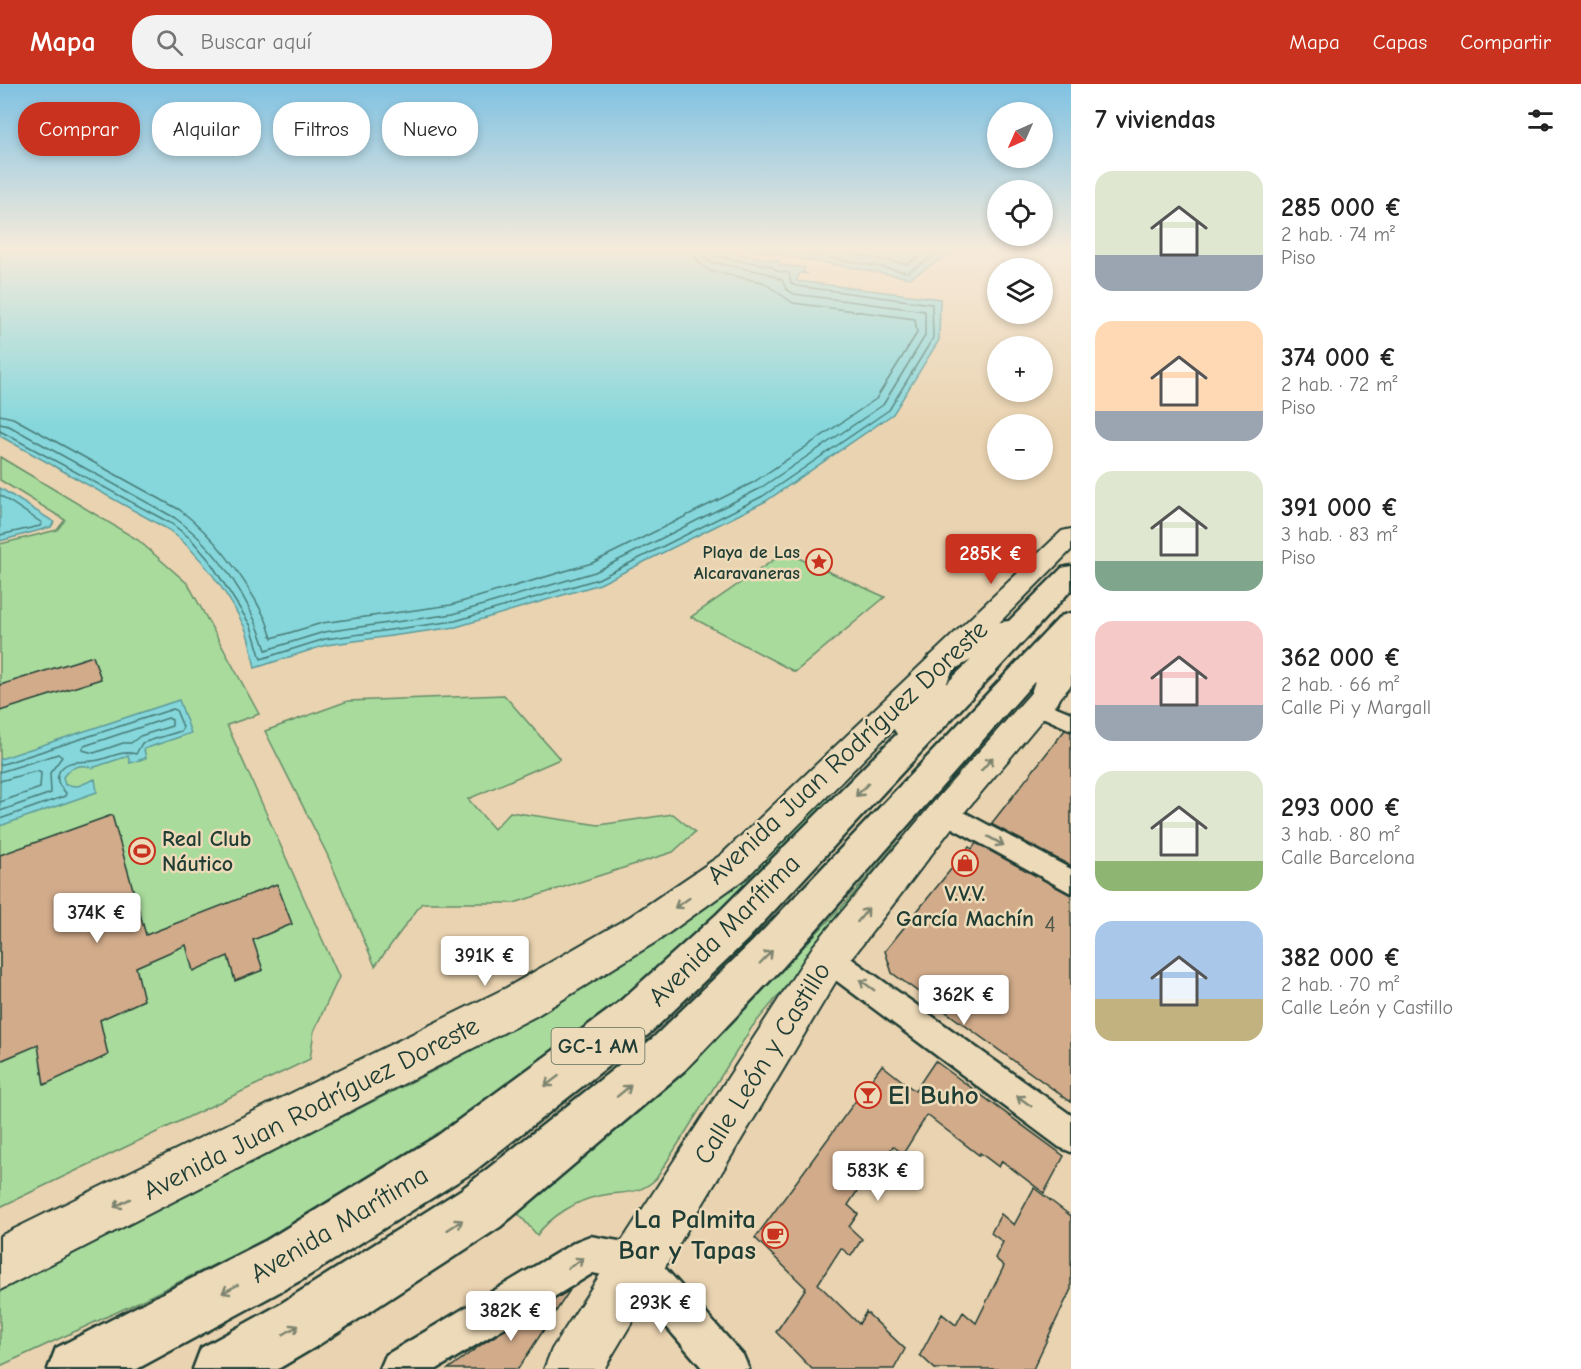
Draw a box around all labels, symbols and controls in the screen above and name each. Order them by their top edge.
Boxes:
search box [132,15,552,69]
text: Mapa [30,26,96,58]
icon: search [153,26,186,59]
text: Buscar aquí [201,29,312,55]
text: Mapa [1289,30,1340,54]
text: Capas [1373,30,1427,54]
text: Compartir [1460,30,1551,54]
chip: Comprar [18,102,140,156]
chip: Alquilar [152,102,261,156]
chip: Filtros [273,102,370,156]
chip: Nuevo [382,102,478,156]
north arrow [987,102,1053,168]
map controls [987,102,1053,480]
icon: filters [1524,104,1557,137]
text: 7 viviendas [1095,105,1215,135]
button: locate [987,180,1053,246]
text: 285 000 € [1281,193,1402,223]
icon: home [1143,195,1215,267]
text: 2 hab. · 74 m² [1281,223,1395,246]
text: Piso [1281,246,1316,269]
button: layers [987,258,1053,324]
button: + [987,336,1053,402]
text: 374 000 € [1281,343,1397,373]
icon: home [1143,345,1215,417]
text: 2 hab. · 72 m² [1281,373,1397,396]
text: Piso [1281,396,1316,419]
button: − [987,414,1053,480]
text: 391 000 € [1281,493,1399,523]
icon: home [1143,495,1215,567]
text: 3 hab. · 83 m² [1281,523,1398,546]
pin: 285K € [942,534,1040,585]
place label: Playa de Las Alcaravaneras [694,542,800,584]
text: 285K € [960,542,1022,565]
text: Piso [1281,546,1316,569]
place icon: Playa de Las Alcaravaneras [804,547,834,577]
street label: Avenida Juan Rodríguez Doreste [701,614,994,891]
text: 362 000 € [1281,643,1401,673]
icon: home [1143,645,1215,717]
text: 2 hab. · 66 m² [1281,673,1399,696]
text: Calle Pi y Margall [1281,696,1431,719]
one-way arrow [980,757,994,772]
one-way arrow [855,783,870,798]
text: 293 000 € [1281,793,1401,823]
icon: home [1143,795,1215,867]
text: 3 hab. · 80 m² [1281,823,1400,846]
place label: Real Club Náutico [162,826,251,877]
sports icon: Real Club Náutico [127,836,157,866]
one-way arrow [987,836,1005,847]
text: Calle Barcelona [1281,846,1415,869]
street label: Avenida Marítima [642,848,807,1013]
shop icon: V.V.V. García Machín [950,848,980,878]
place label: V.V.V. García Machín [896,881,1034,932]
pin: 374K € [48,893,146,944]
one-way arrow [674,897,691,909]
text: 374K € [68,901,126,924]
one-way arrow [856,907,869,923]
house number: 4 [1044,910,1056,938]
pin: 391K € [436,936,534,987]
text: 382 000 € [1281,943,1401,973]
text: 391K € [455,944,515,967]
icon: home [1143,945,1215,1017]
one-way arrow [759,949,773,964]
street label: Calle León y Castillo [688,956,837,1170]
text: 2 hab. · 70 m² [1281,973,1399,996]
pin: 362K € [915,975,1013,1026]
one-way arrow [859,979,875,992]
text: 362K € [933,983,995,1006]
text: Calle León y Castillo [1281,996,1453,1019]
street label: Avenida Juan Rodríguez Doreste [138,1010,484,1207]
road number: GC-1 AM [552,1028,644,1064]
one-way arrow [544,1074,560,1087]
bar icon: El Buho [853,1080,883,1110]
place label: El Buho [888,1080,979,1111]
one-way arrow [616,1084,632,1097]
one-way arrow [1016,1095,1032,1107]
pin: 583K € [829,1151,927,1202]
street label: Avenida Marítima [245,1159,434,1290]
text: 583K € [847,1159,909,1182]
one-way arrow [113,1198,131,1209]
place label: La Palmita Bar y Tapas [618,1204,756,1266]
one-way arrow [446,1218,463,1230]
cafe icon: La Palmita Bar y Tapas [760,1220,790,1250]
one-way arrow [567,1257,584,1269]
one-way arrow [221,1283,239,1295]
pin: 293K € [612,1283,710,1334]
pin: 382K € [462,1291,560,1342]
text: 293K € [630,1291,692,1314]
text: 382K € [480,1299,542,1322]
one-way arrow [282,1323,299,1335]

